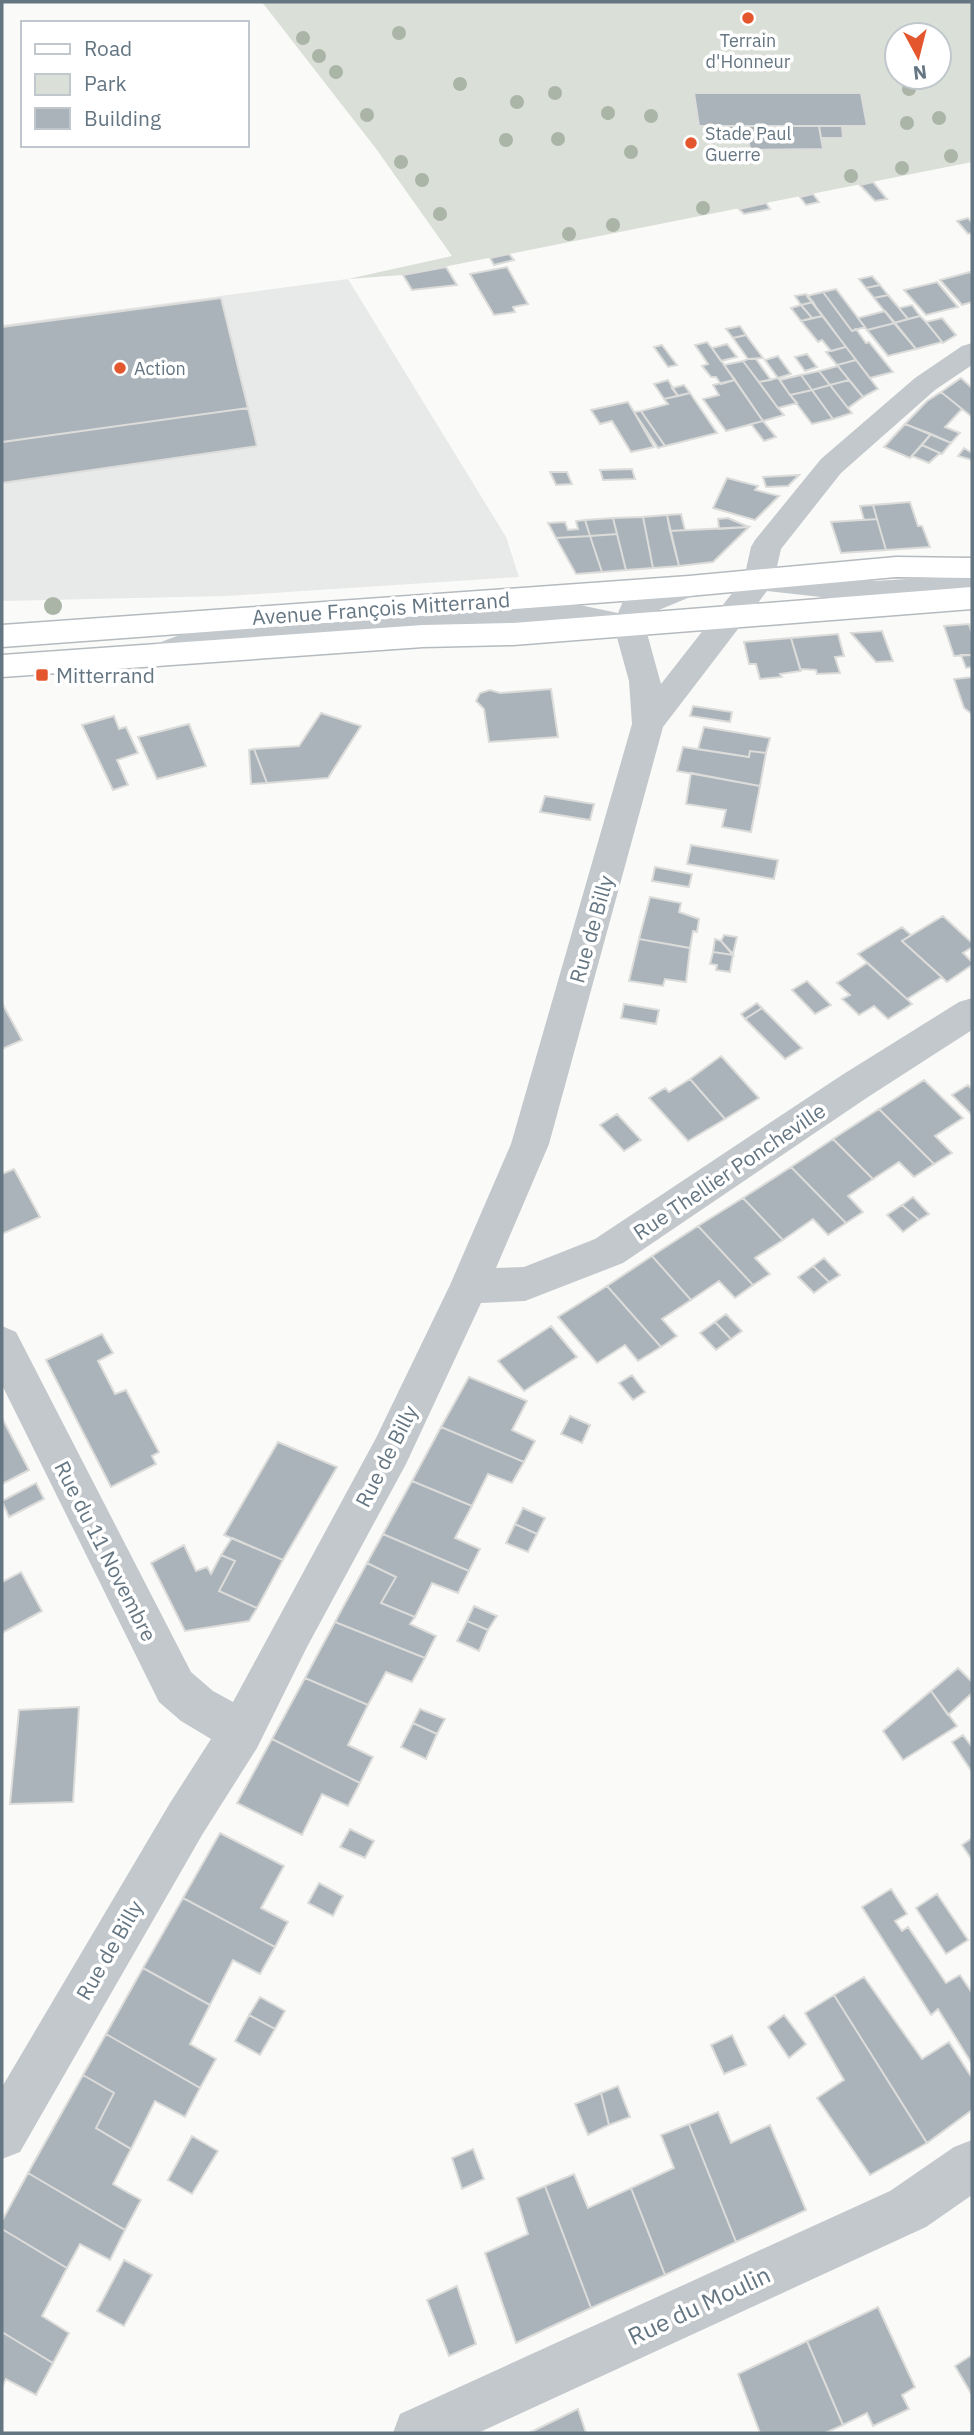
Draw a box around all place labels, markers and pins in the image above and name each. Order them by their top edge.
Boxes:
marker: Terrain d'Honneur [740,10,756,26]
place label: Terrain d'Honneur [706,29,791,73]
place label: Stade Paul Guerre [705,122,792,166]
marker: Stade Paul Guerre [683,135,699,151]
place label: Action [134,357,186,380]
marker: Action [112,360,128,376]
place label: Mitterrand [56,661,155,689]
marker: Mitterrand [34,667,50,683]

